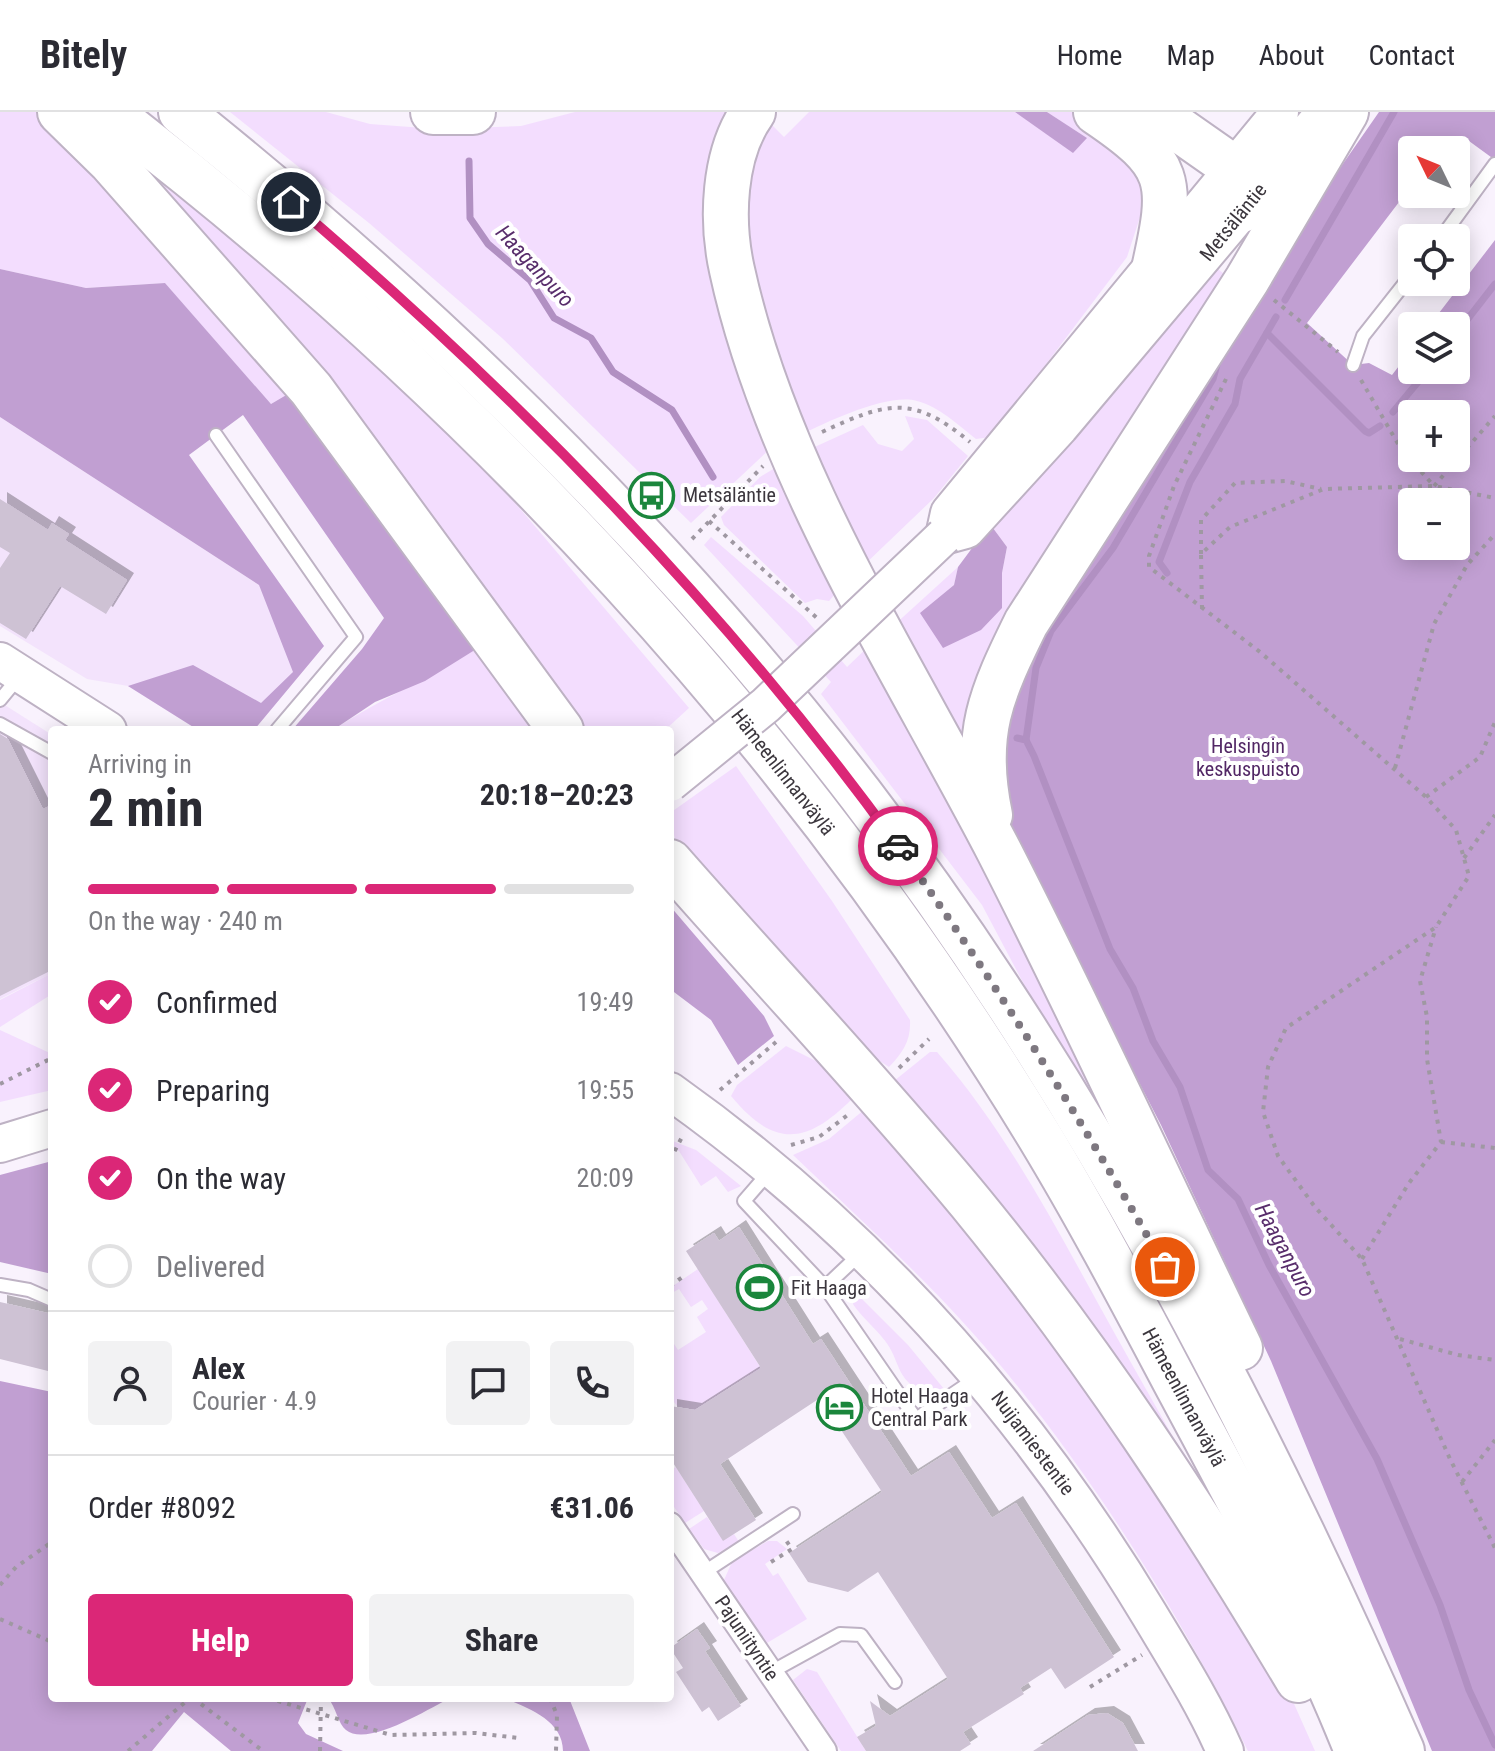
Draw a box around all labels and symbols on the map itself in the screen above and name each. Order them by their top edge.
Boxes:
north arrow [1398,136,1470,208]
pin [257,168,325,236]
street label: Metsäläntie [1194,178,1272,266]
water label: Haaganpuro [491,220,579,312]
bus stop icon: Metsäläntie [628,471,676,519]
place label: Metsäläntie [683,483,776,507]
street label: Hämeenlinnanväylä [726,704,840,840]
park label: Helsingin keskuspuisto [1196,734,1300,781]
courier [858,806,938,886]
water label: Haaganpuro [1250,1199,1320,1301]
pin [1131,1233,1199,1301]
sports icon: Fit Haaga [736,1264,784,1312]
place label: Fit Haaga [791,1276,867,1300]
street label: Hämeenlinnanväylä [1137,1324,1231,1470]
hotel icon: Hotel Haaga Central Park [816,1383,864,1431]
place label: Hotel Haaga Central Park [871,1384,969,1431]
street label: Nuijamiestentie [986,1386,1080,1500]
street label: Pajuniityntie [710,1591,784,1685]

